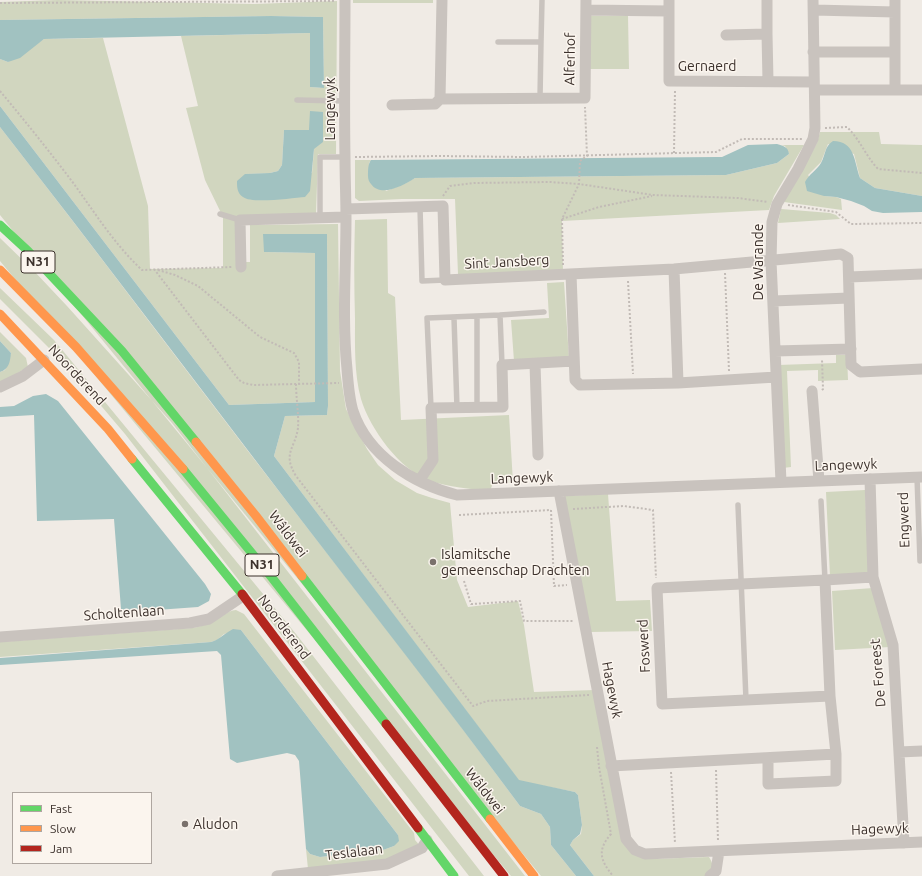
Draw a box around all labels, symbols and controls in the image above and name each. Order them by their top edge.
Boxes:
street label: Alferhof [561,33,579,85]
street label: Gernaerd [678,58,736,74]
street label: Langewyk [322,77,338,141]
street label: De Warande [750,223,766,301]
road number: N31 [21,251,55,273]
street label: Sint Jansberg [464,251,550,273]
street label: Noorderend [45,341,109,409]
street label: Langewyk [814,456,878,474]
street label: Langewyk [490,469,554,487]
street label: Engwerd [895,492,913,548]
street label: Wâldwei [265,507,311,561]
place label: Islamitsche gemeenschap Drachten [441,546,590,578]
road number: N31 [245,554,279,576]
marker: Islamitsche gemeenschap Drachten [428,557,438,567]
street label: Noorderend [254,591,314,663]
street label: Scholtenlaan [83,602,165,624]
street label: Foswerd [634,619,654,673]
street label: De Foreest [867,638,889,708]
street label: Hagewyk [598,660,626,720]
street label: Wâldwei [462,765,508,817]
legend [12,792,152,864]
text: Fast [50,802,72,815]
place label: Aludon [193,816,238,832]
marker: Aludon [180,819,190,829]
street label: Hagewyk [851,820,909,838]
text: Slow [50,822,76,835]
street label: Teslalaan [324,840,384,864]
text: Jam [50,842,72,855]

